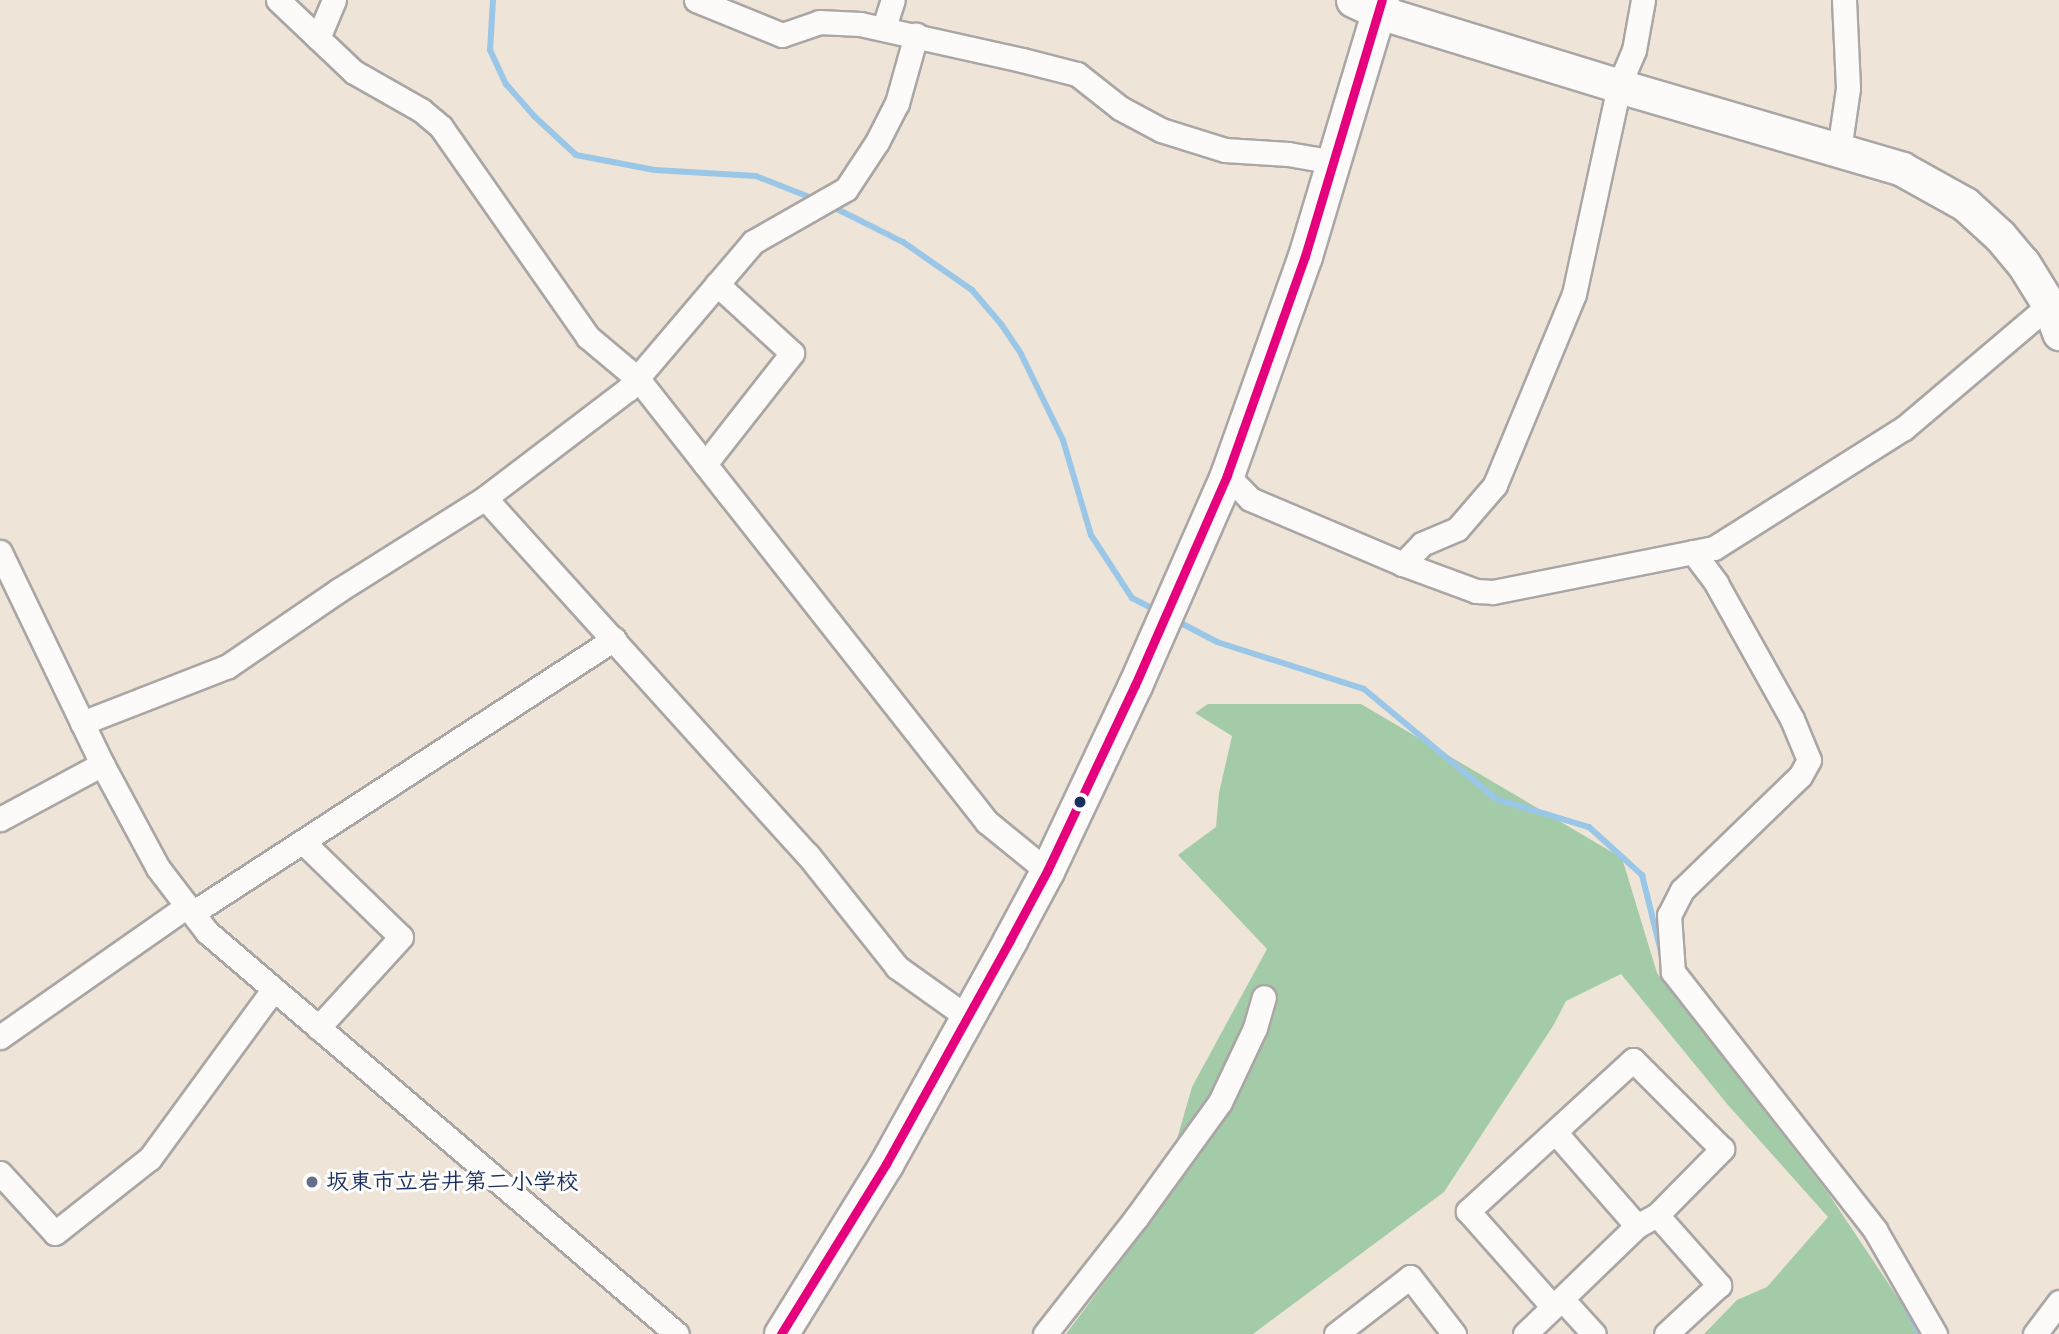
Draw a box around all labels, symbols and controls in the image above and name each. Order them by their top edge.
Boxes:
unlabelled marker [1073,795,1087,809]
place label: 坂東市立岩井第二小学校 [326,1168,579,1196]
marker: 坂東市立岩井第二小学校 [304,1174,320,1190]

